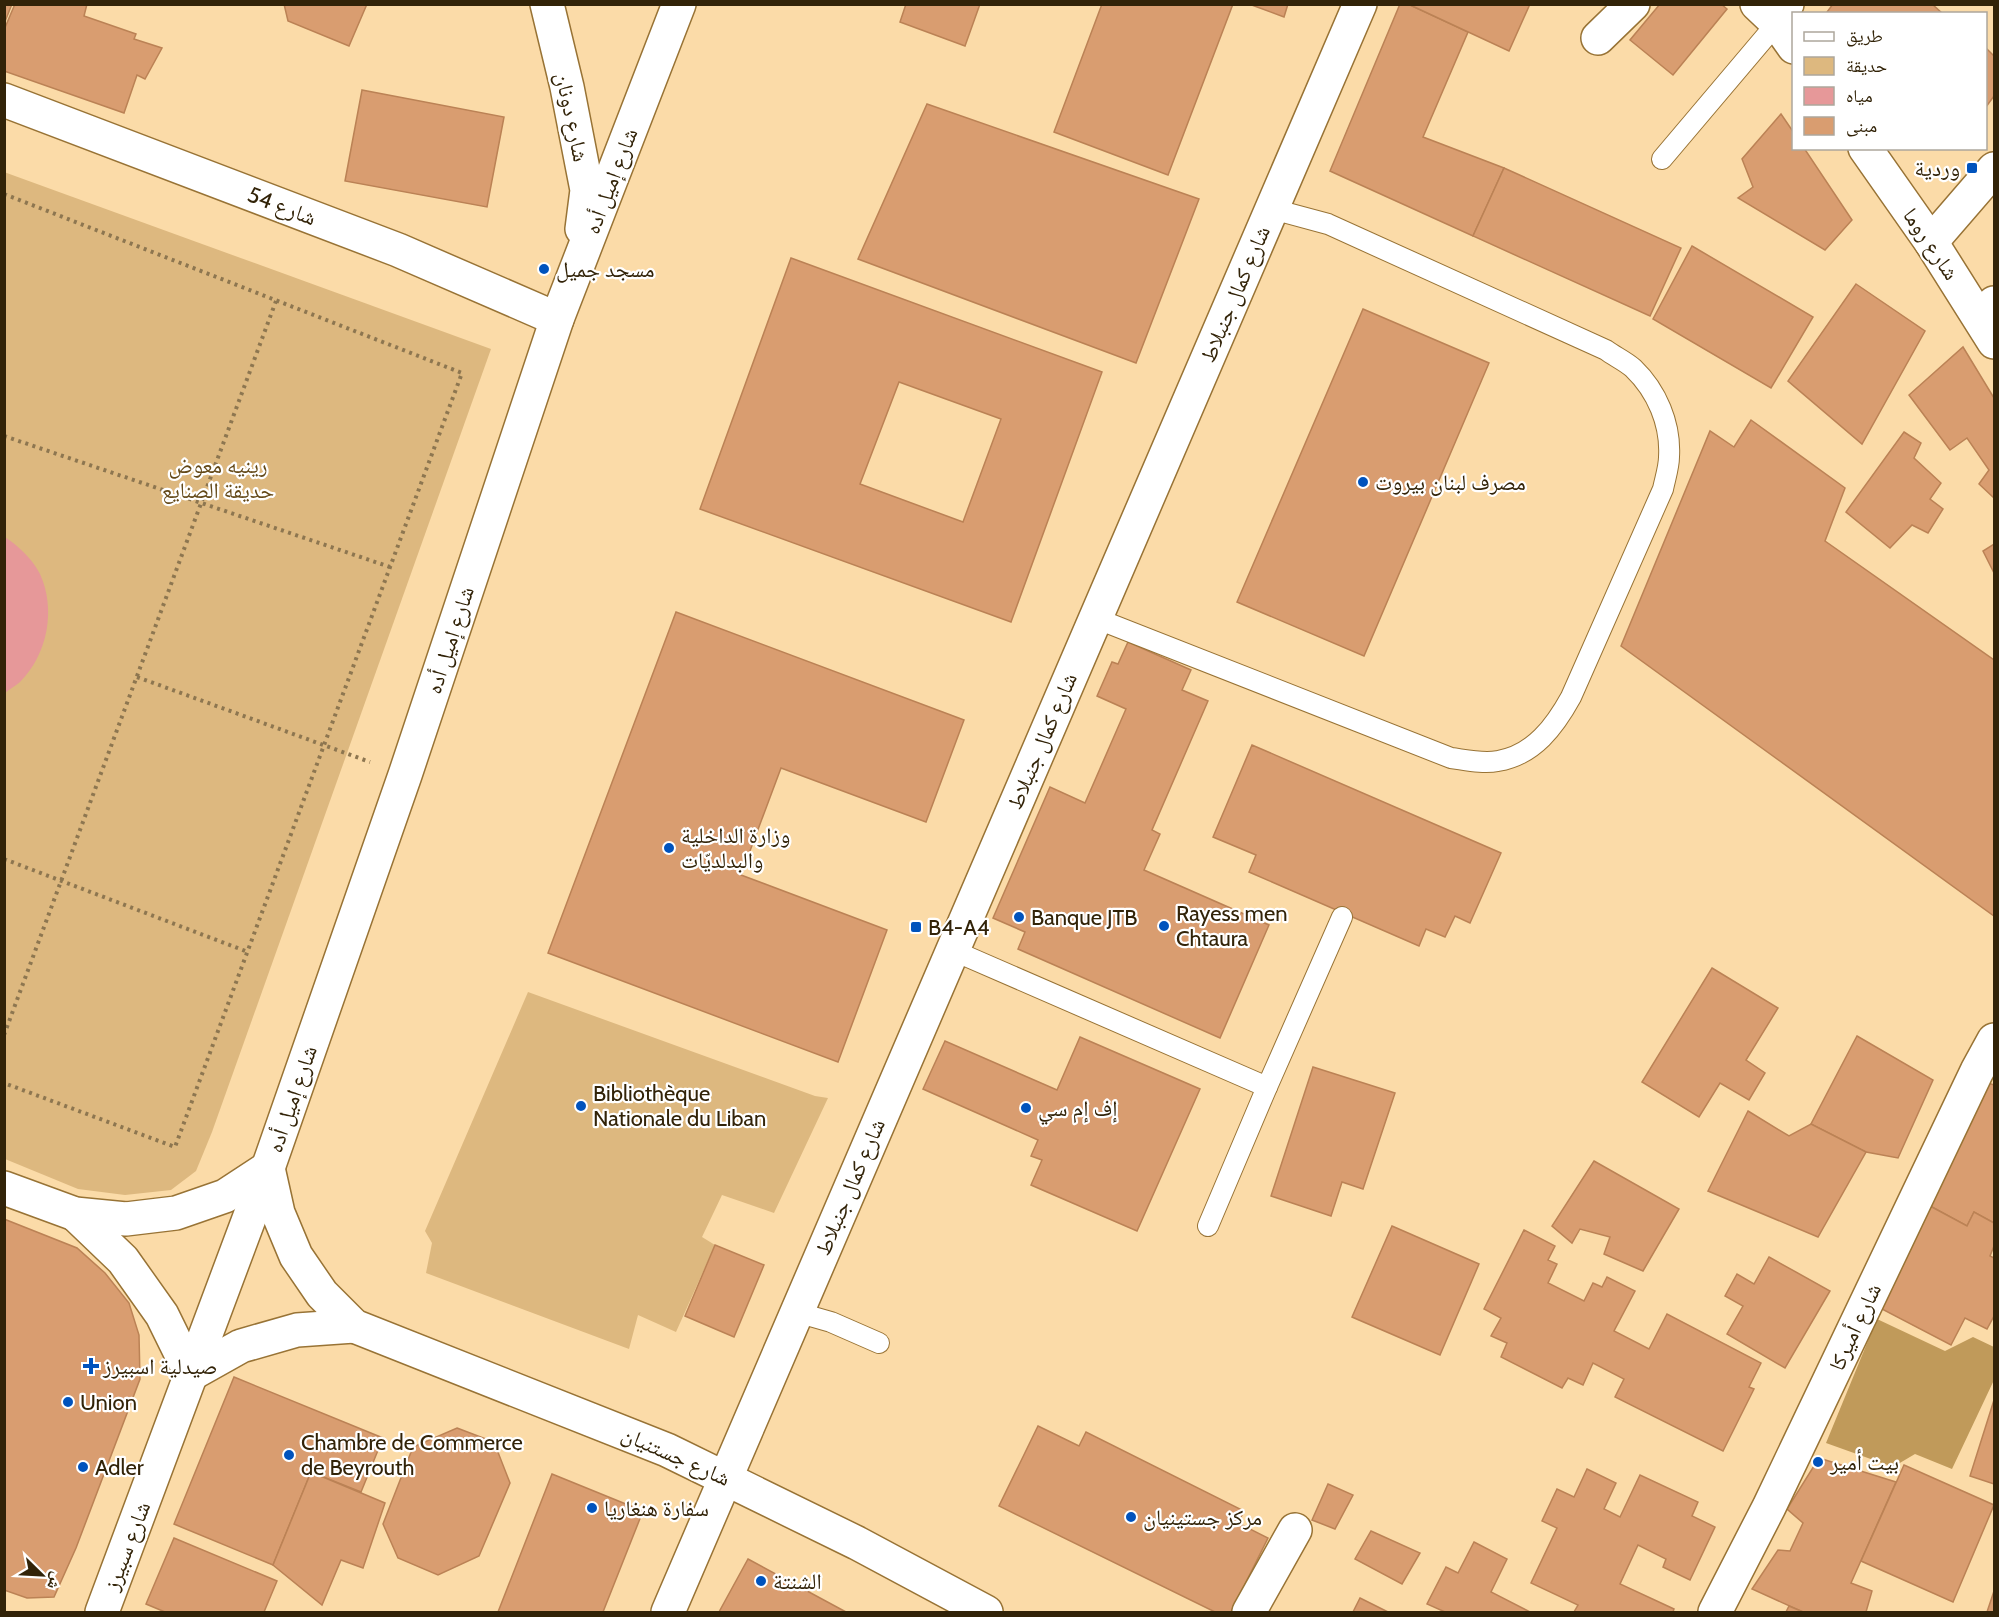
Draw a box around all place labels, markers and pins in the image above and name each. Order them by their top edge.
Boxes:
place label: وردية [1915,155,1960,182]
marker: وردية [1965,161,1979,175]
place label: مسجد جميل [556,256,655,283]
marker: مسجد جميل [537,262,551,276]
place label: مصرف لبنان بيروت [1375,469,1526,496]
marker: مصرف لبنان بيروت [1356,475,1370,489]
place label: وزارة الداخلية والبدلديّات [681,822,790,874]
marker: وزارة الداخلية والبدلديّات [662,841,676,855]
place label: Rayess men Chtaura [1176,900,1287,952]
place label: Banque JTB [1031,904,1137,931]
marker: Banque JTB [1012,910,1026,924]
place label: B4-A4 [928,914,990,941]
marker: Rayess men Chtaura [1157,919,1171,933]
marker: B4-A4 [909,920,923,934]
place label: Bibliothèque Nationale du Liban [593,1080,766,1132]
place label: إف إم سي [1038,1095,1118,1125]
marker: Bibliothèque Nationale du Liban [574,1099,588,1113]
marker: إف إم سي [1019,1101,1033,1115]
place label: صيدلية اسبيرز [102,1353,218,1380]
marker: صيدلية اسبيرز [84,1359,98,1373]
place label: Union [80,1389,137,1416]
marker: Union [61,1395,75,1409]
place label: Chambre de Commerce de Beyrouth [301,1429,523,1481]
marker: Chambre de Commerce de Beyrouth [282,1448,296,1462]
place label: بيت أمير [1829,1449,1899,1476]
place label: Adler [95,1454,144,1481]
marker: بيت أمير [1811,1455,1825,1469]
marker: Adler [76,1460,90,1474]
place label: سفارة هنغاريا [604,1495,709,1522]
marker: سفارة هنغاريا [585,1501,599,1515]
place label: مركز جستينيان [1143,1504,1262,1531]
marker: مركز جستينيان [1124,1510,1138,1524]
place label: الشنتة [773,1568,822,1595]
marker: الشنتة [754,1574,768,1588]

